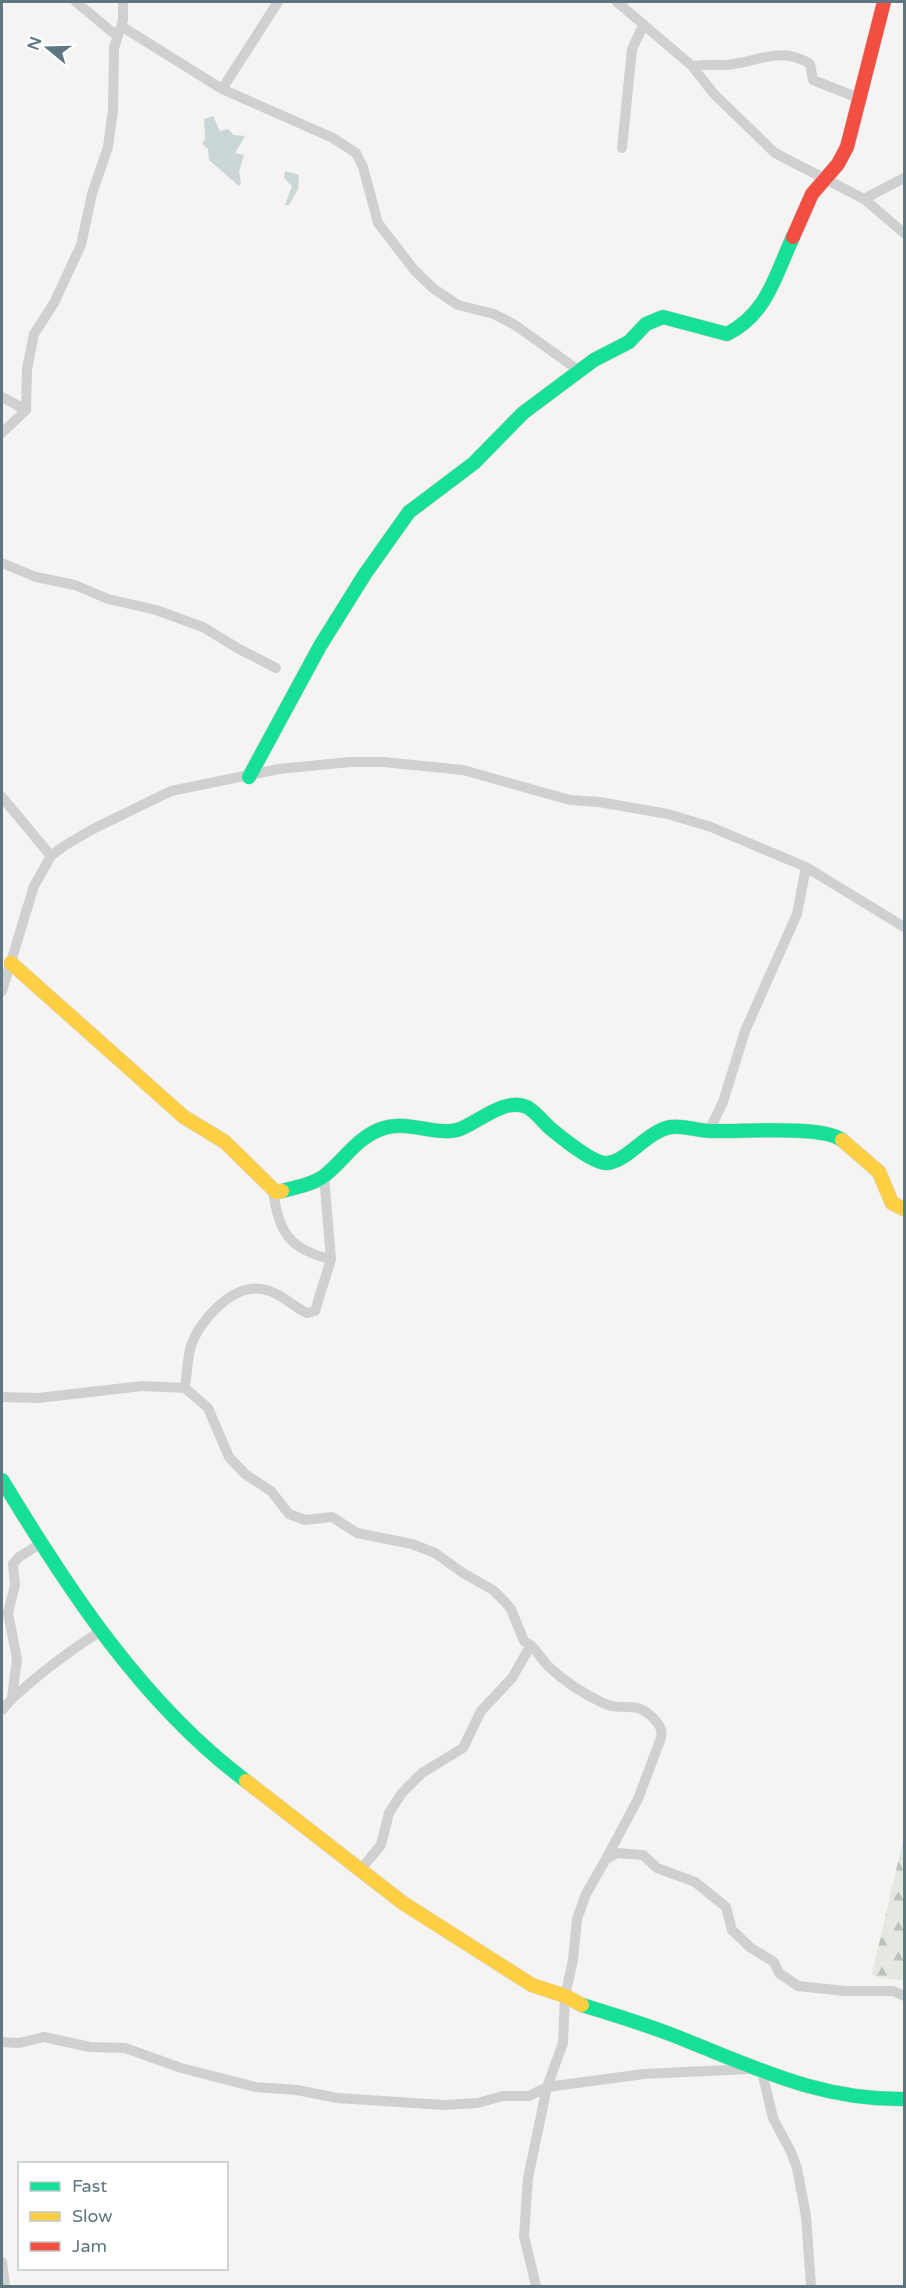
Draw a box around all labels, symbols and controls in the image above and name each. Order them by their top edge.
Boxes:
north arrow [18,18,78,78]
text: N [23,34,46,53]
legend [18,2162,228,2270]
text: Fast [72,2175,107,2197]
text: Slow [72,2205,113,2227]
text: Jam [72,2235,107,2257]

